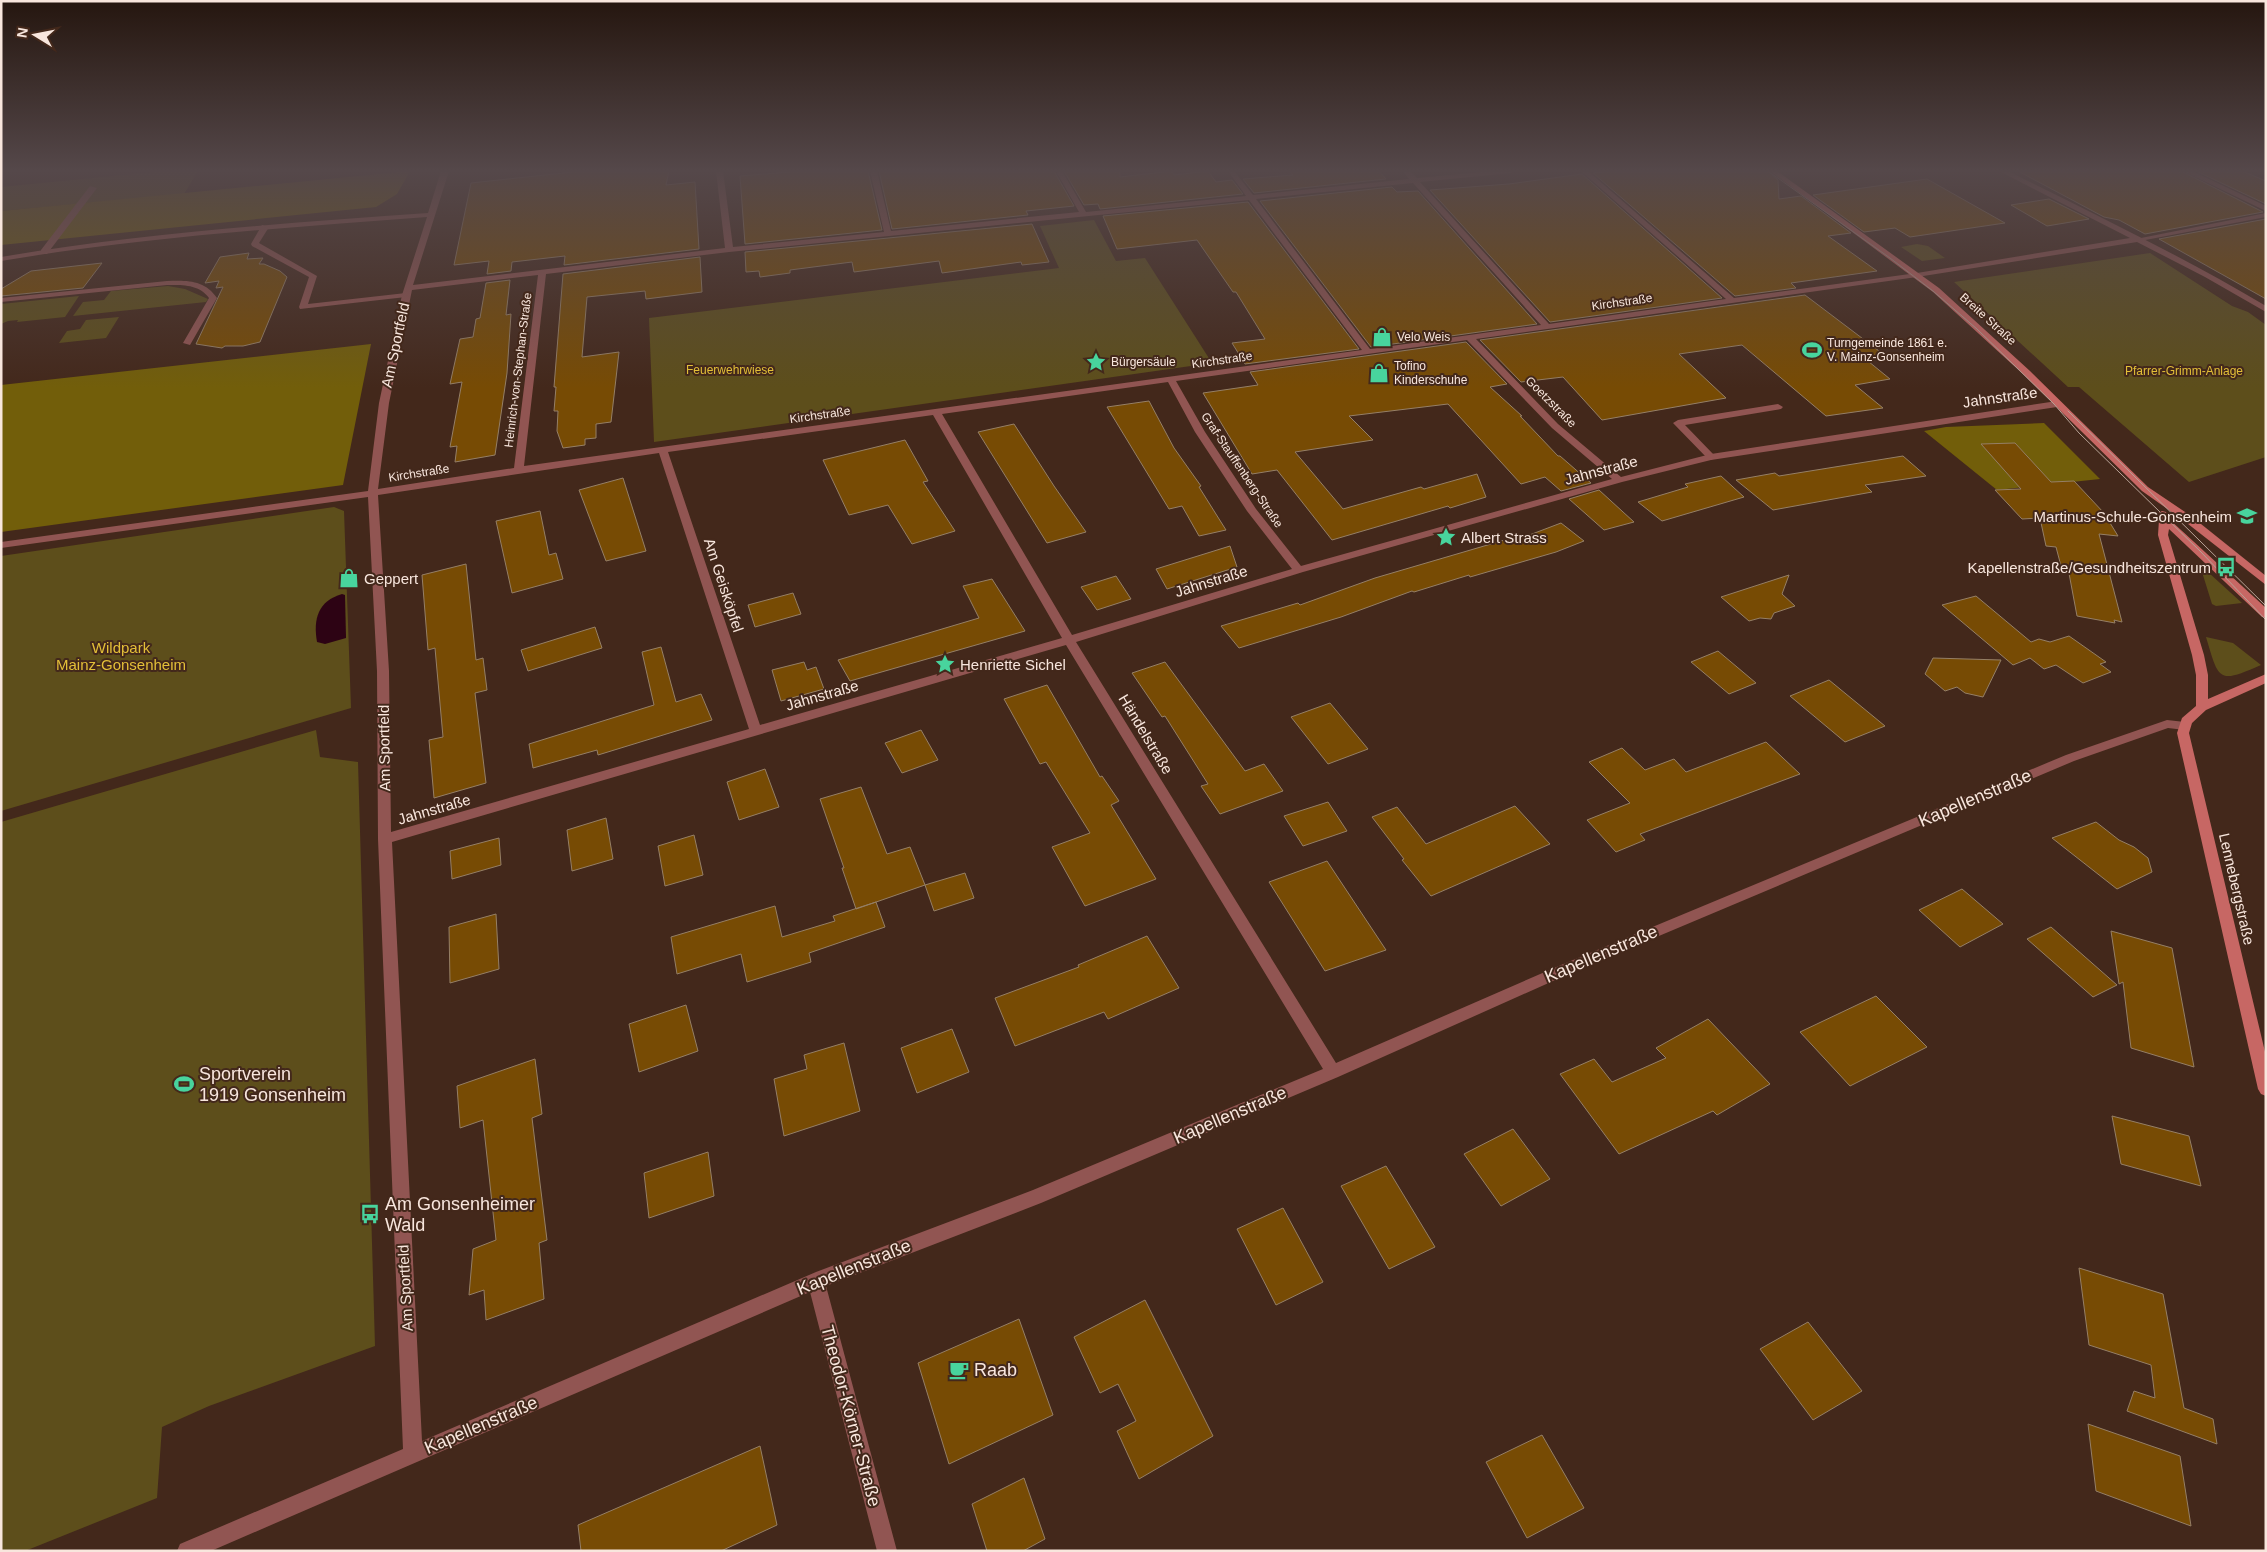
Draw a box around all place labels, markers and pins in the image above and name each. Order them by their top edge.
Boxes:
shop icon: Velo Weis [1371,326,1393,348]
place label: Velo Weis [1397,330,1450,344]
place label: Turngemeinde 1861 e. V. Mainz-Gonsenheim [1827,336,1947,364]
sports icon: Turngemeinde 1861 e. V. Mainz-Gonsenheim [1801,339,1823,361]
place icon: Bürgersäule [1085,351,1107,373]
place label: Bürgersäule [1111,355,1176,369]
place label: Tofino Kinderschuhe [1394,359,1468,387]
shop icon: Tofino Kinderschuhe [1368,362,1390,384]
school or university icon: Martinus-Schule-Gonsenheim [2236,505,2258,527]
place label: Martinus-Schule-Gonsenheim [2034,508,2232,525]
place icon: Albert Strass [1435,526,1457,548]
place label: Albert Strass [1461,529,1547,546]
bus stop icon: Kapellenstraße/Gesundheitszentrum [2215,556,2237,578]
place label: Kapellenstraße/Gesundheitszentrum [1968,559,2211,576]
shop icon: Geppert [338,567,360,589]
place label: Geppert [364,570,419,587]
place icon: Henriette Sichel [934,653,956,675]
place label: Henriette Sichel [960,656,1066,673]
place label: Sportverein 1919 Gonsenheim [199,1064,346,1105]
sports icon: Sportverein 1919 Gonsenheim [173,1073,195,1095]
place label: Am Gonsenheimer Wald [385,1194,535,1235]
bus stop icon: Am Gonsenheimer Wald [359,1203,381,1225]
cafe icon: Raab [948,1359,970,1381]
place label: Raab [974,1360,1017,1380]

